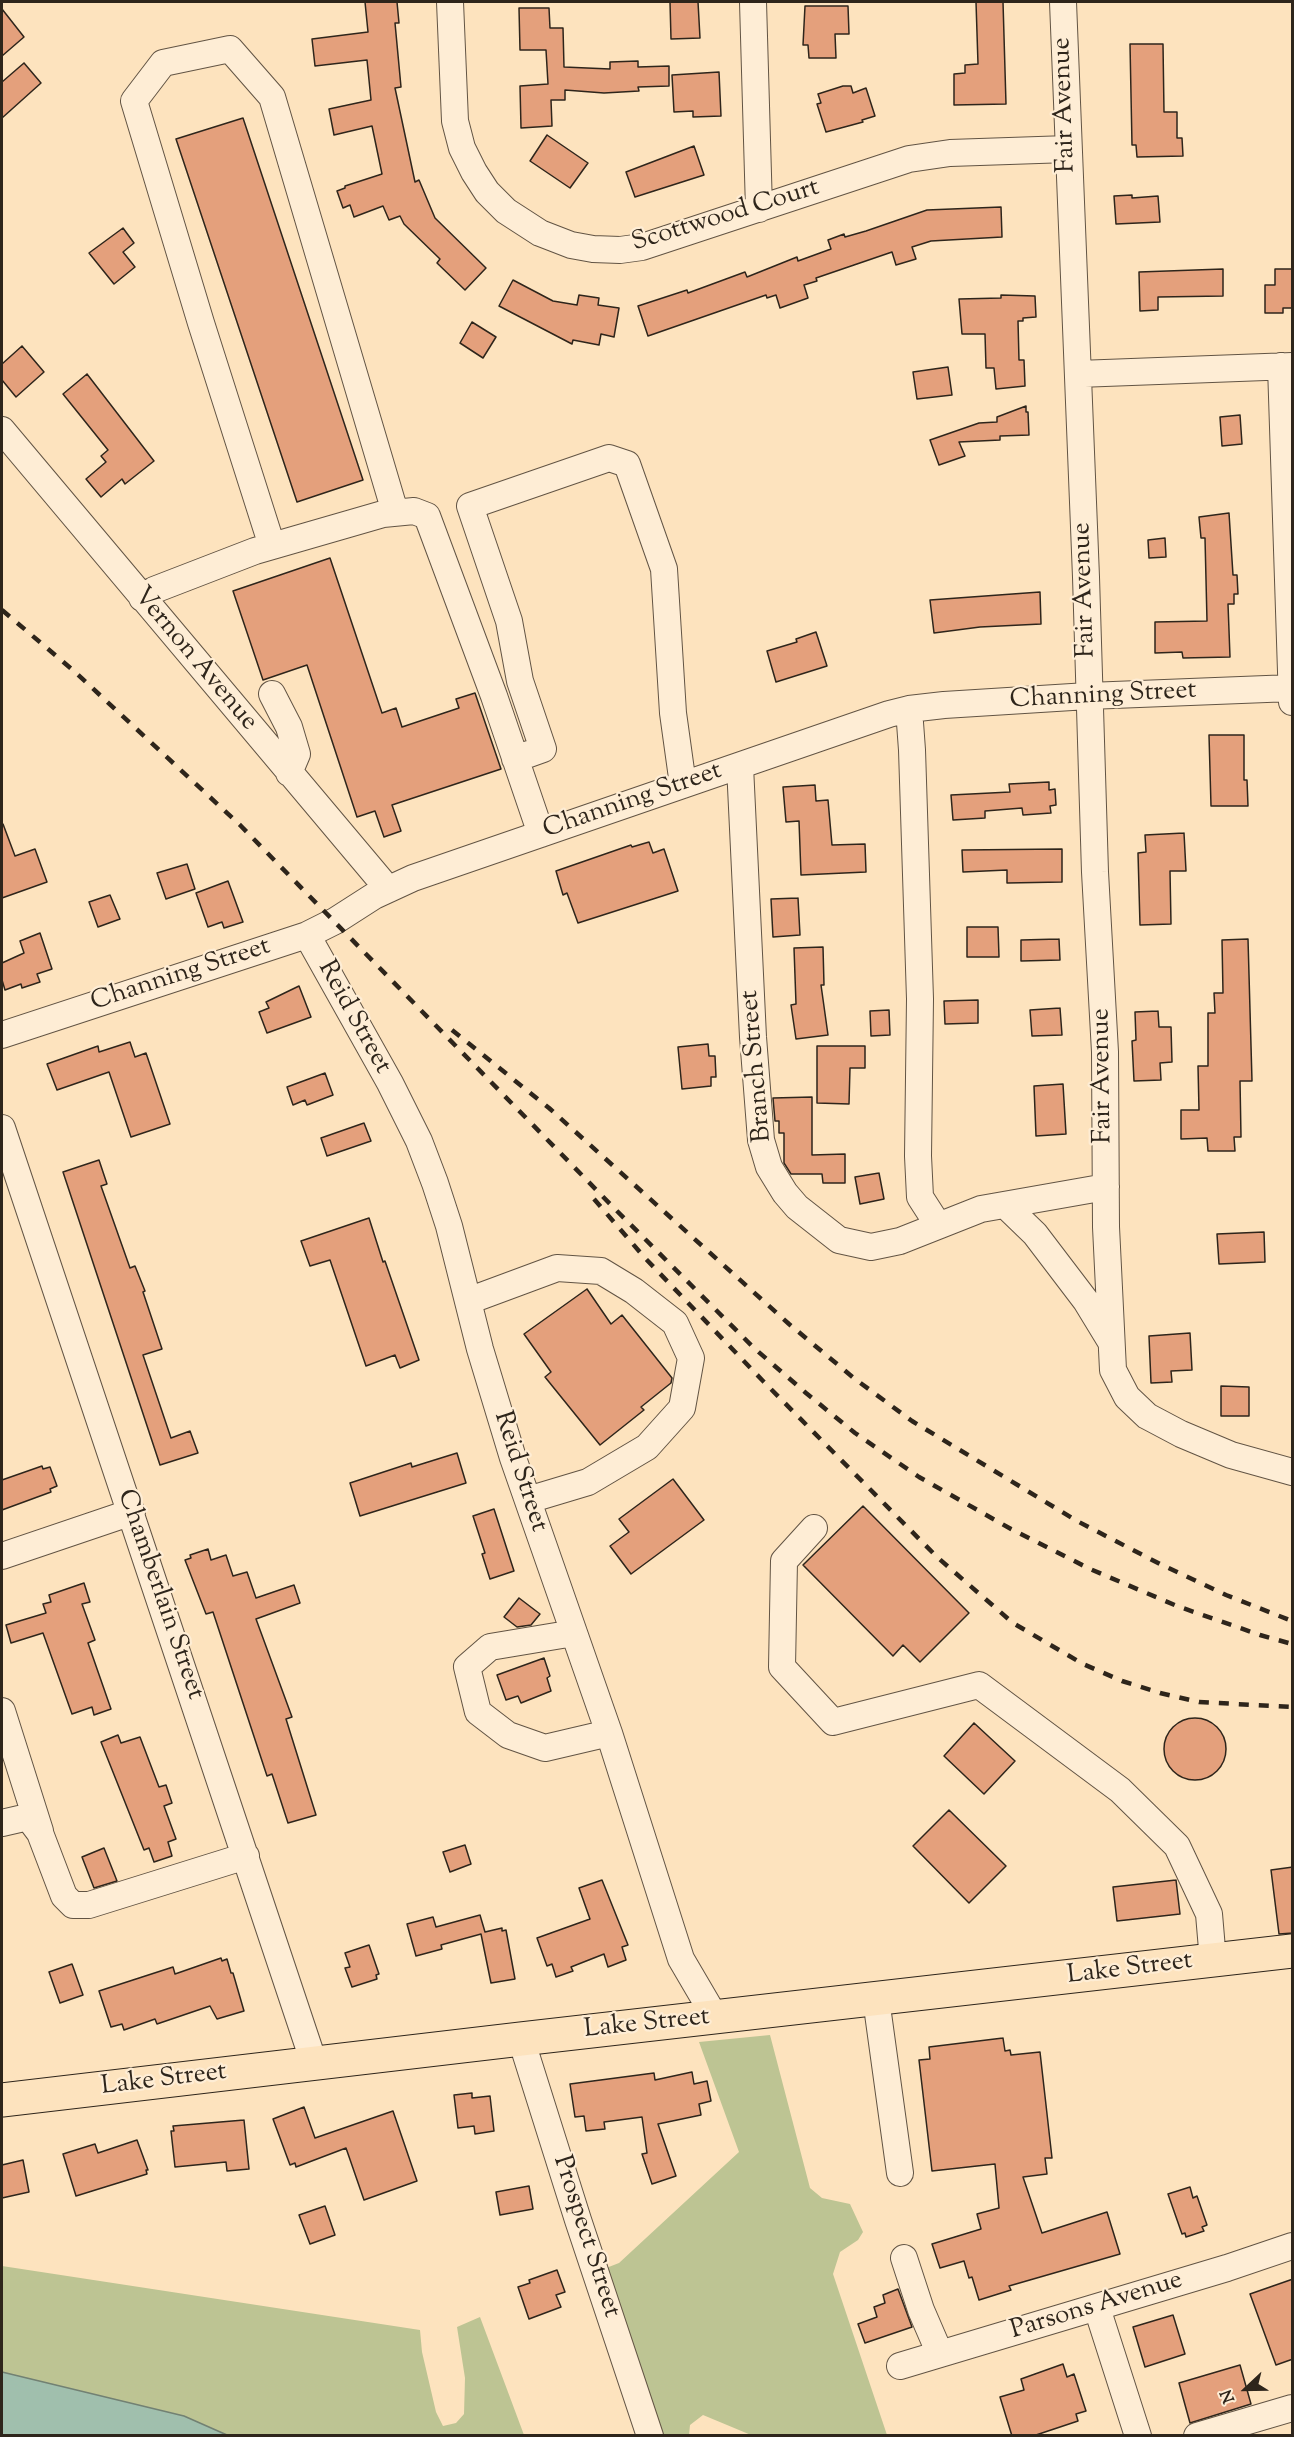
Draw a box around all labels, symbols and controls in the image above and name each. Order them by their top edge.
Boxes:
street label: Fair Avenue [1048,37,1084,173]
street label: Scottwood Court [628,174,824,260]
street label: Fair Avenue [1068,522,1104,658]
street label: Vernon Avenue [125,582,263,738]
street label: Channing Street [1009,677,1197,717]
street label: Channing Street [540,757,726,847]
street label: Channing Street [87,932,275,1020]
street label: Reid Street [309,956,397,1080]
street label: Branch Street [736,989,780,1143]
street label: Fair Avenue [1087,1008,1121,1144]
street label: Reid Street [485,1408,553,1536]
street label: Chamberlain Street [108,1486,210,1704]
street label: Lake Street [1066,1947,1194,1993]
street label: Lake Street [583,2003,711,2047]
street label: Lake Street [100,2058,228,2104]
street label: Prospect Street [544,2152,626,2322]
street label: Parsons Avenue [1007,2266,1187,2348]
north arrow [1216,2359,1276,2419]
text: N [1216,2386,1242,2406]

